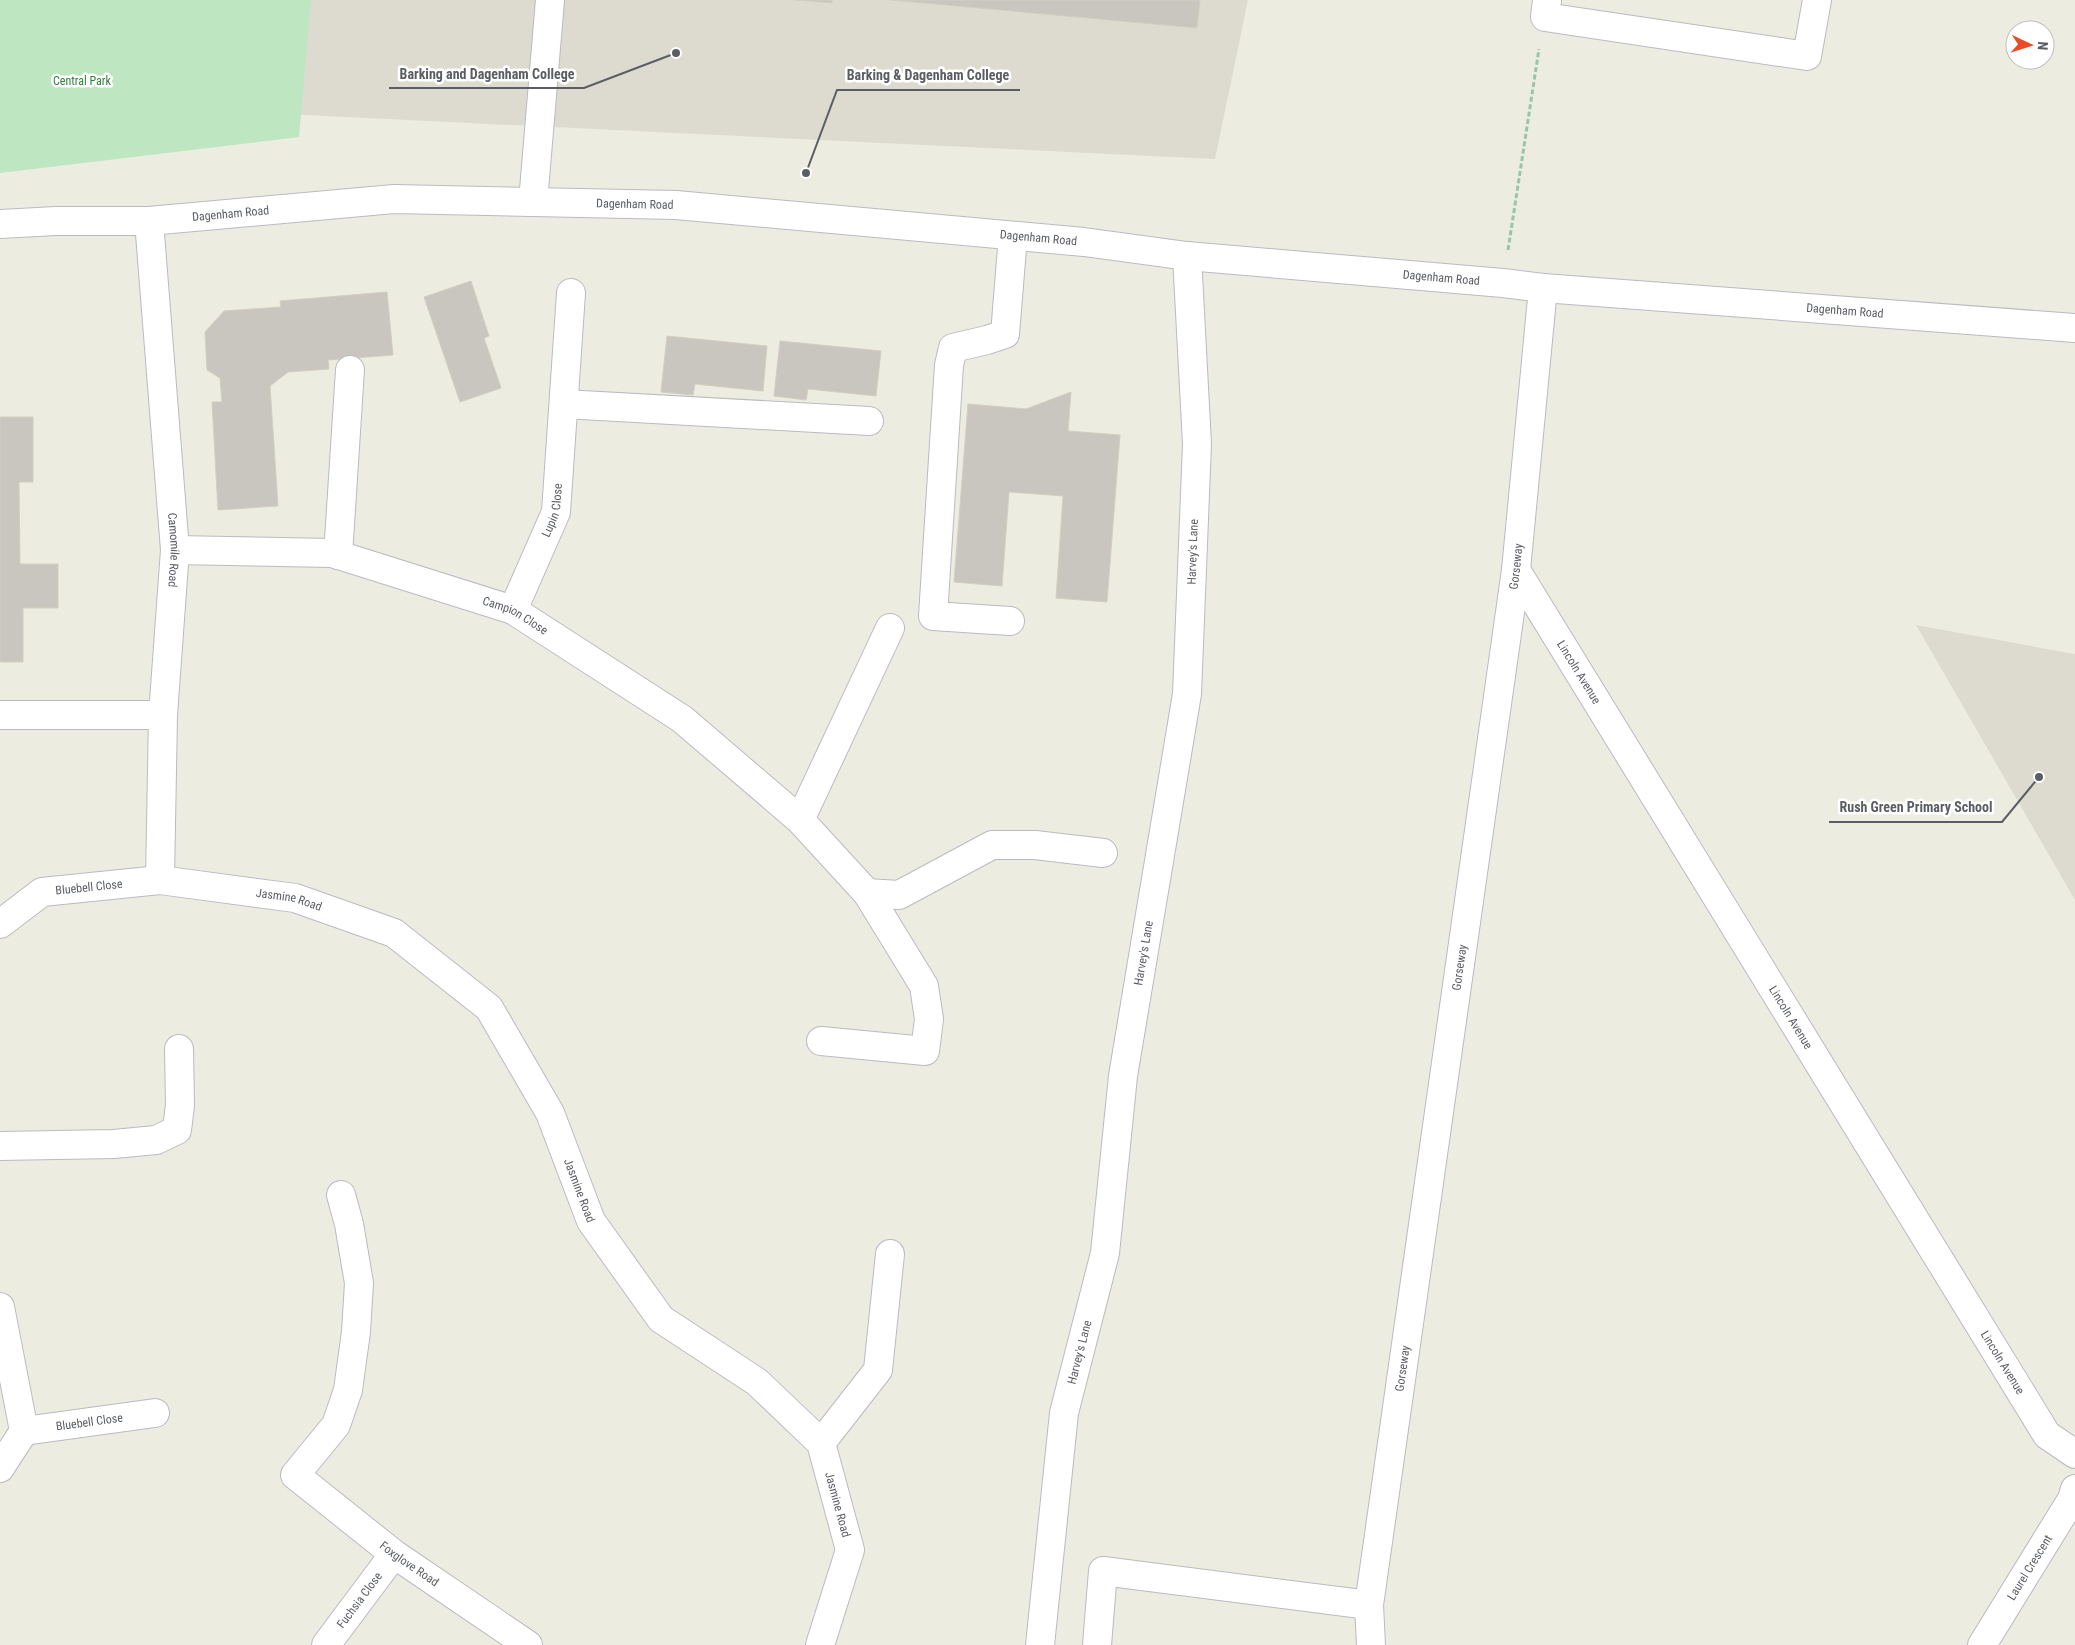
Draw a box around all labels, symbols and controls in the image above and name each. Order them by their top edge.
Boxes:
north arrow [2005,20,2055,70]
text: N [2035,41,2051,51]
callout: Barking and Dagenham College [389,59,584,88]
callout: Barking & Dagenham College [837,61,1020,90]
text: Barking and Dagenham College [400,66,575,82]
text: Barking & Dagenham College [847,67,1010,83]
park label: Central Park [53,74,112,88]
street label: Dagenham Road [596,196,674,212]
street label: Dagenham Road [191,203,270,224]
street label: Dagenham Road [999,227,1078,248]
street label: Dagenham Road [1402,267,1481,288]
street label: Dagenham Road [1806,301,1884,321]
street label: Lupin Close [539,483,565,539]
street label: Camomile Road [165,512,182,588]
street label: Harvey's Lane [1184,518,1201,585]
street label: Gorseway [1506,543,1526,590]
street label: Campion Close [481,594,551,638]
street label: Lincoln Avenue [1554,638,1604,707]
callout: Rush Green Primary School [1829,793,2002,822]
text: Rush Green Primary School [1840,799,1992,815]
street label: Bluebell Close [55,877,124,898]
street label: Jasmine Road [255,886,324,914]
street label: Harvey's Lane [1131,919,1156,986]
street label: Gorseway [1449,944,1470,991]
street label: Lincoln Avenue [1766,983,1816,1052]
street label: Jasmine Road [561,1157,598,1224]
street label: Harvey's Lane [1065,1318,1095,1386]
street label: Lincoln Avenue [1978,1328,2027,1397]
street label: Gorseway [1392,1344,1413,1392]
street label: Bluebell Close [55,1410,124,1434]
street label: Jasmine Road [822,1470,853,1539]
street label: Laurel Crescent [2004,1532,2055,1603]
street label: Foxglove Road [377,1538,441,1589]
street label: Fuchsia Close [334,1569,385,1631]

